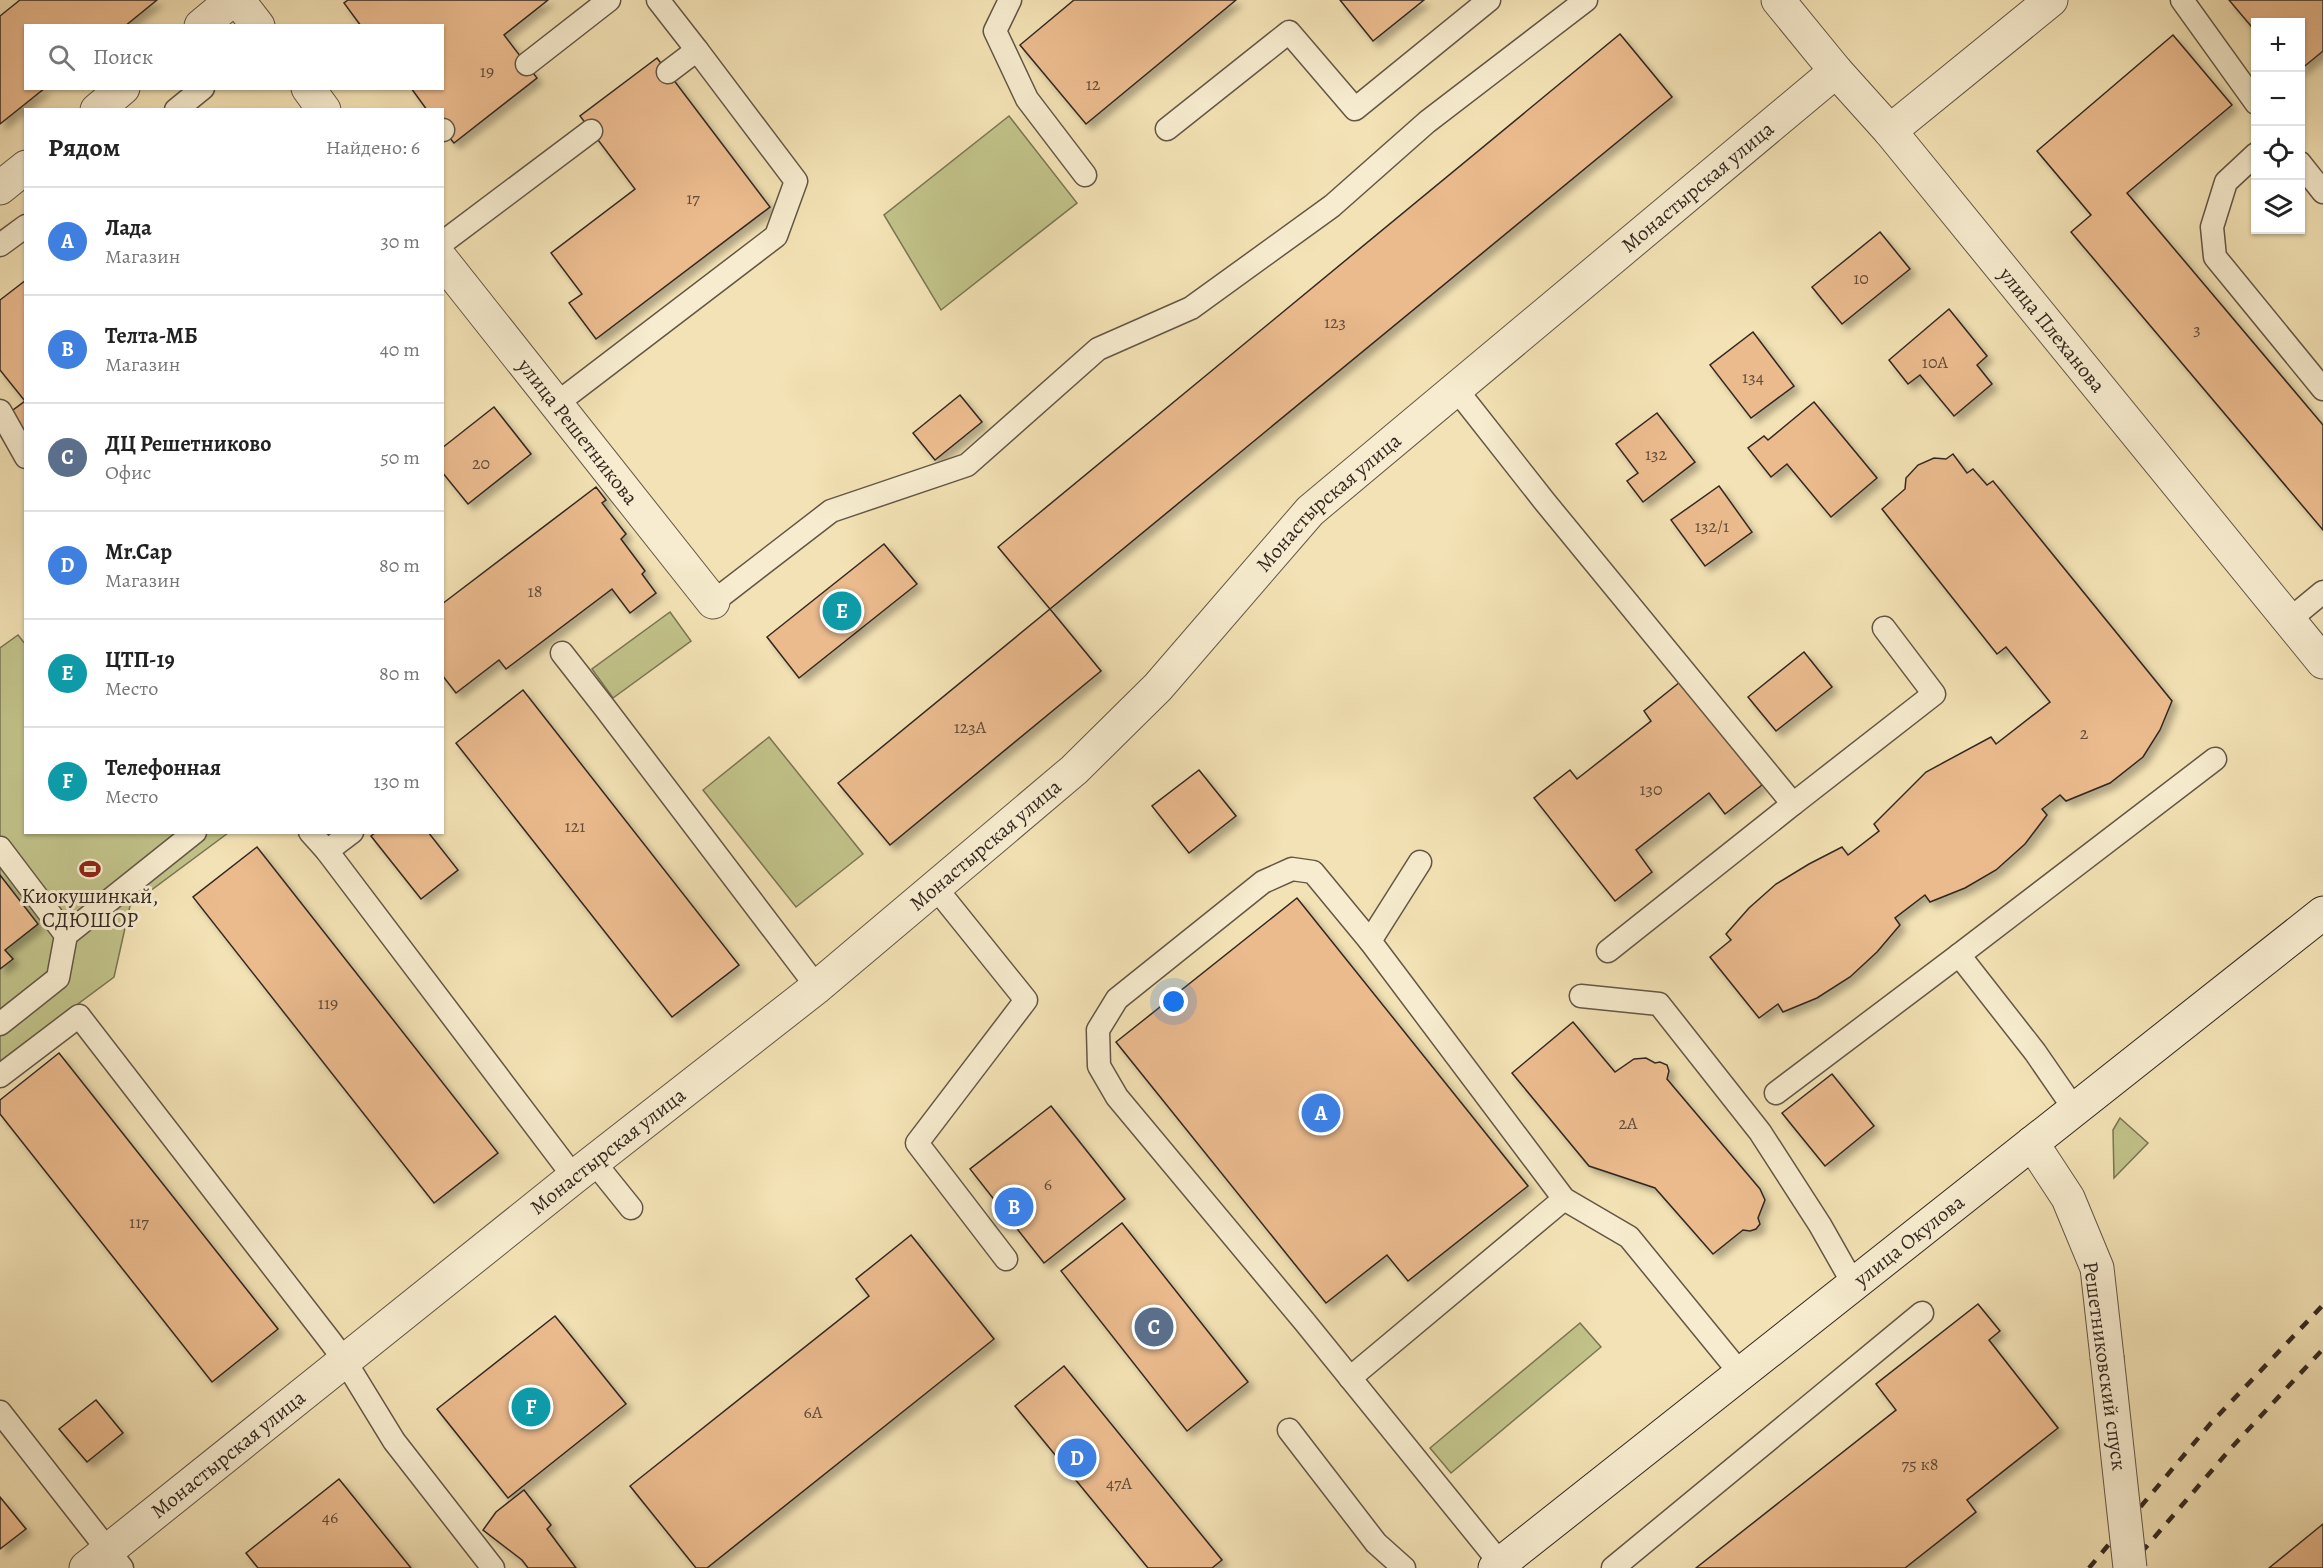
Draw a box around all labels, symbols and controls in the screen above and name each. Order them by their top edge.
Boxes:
map controls [2251,18,2305,234]
button: + [2251,18,2305,72]
search box [24,24,444,90]
icon: search [45,41,78,74]
text: Поиск [93,42,153,72]
house number: 19 [480,59,494,83]
house number: 12 [1086,72,1101,96]
button: − [2251,72,2305,126]
street label: Монастырская улица [1615,115,1780,259]
button: locate [2251,126,2305,180]
text: Рядом [48,130,120,165]
text: Найдено: 6 [326,134,420,161]
button: layers [2251,180,2305,234]
house number: 17 [686,186,700,210]
text: Лада [105,213,152,243]
text: A [61,228,74,255]
text: 30 m [380,228,420,255]
text: Магазин [105,243,180,270]
street label: улица Плеханова [1992,260,2112,399]
house number: 10 [1853,266,1869,290]
house number: 123 [1324,310,1346,334]
house number: 3 [2193,317,2201,341]
text: Телта-МБ [105,321,198,351]
text: B [61,336,74,363]
text: 40 m [380,336,420,363]
house number: 10А [1922,350,1949,374]
text: Магазин [105,351,180,378]
street label: улица Решетникова [511,352,645,511]
house number: 134 [1742,365,1764,389]
street label: Монастырская улица [1250,427,1407,578]
text: ДЦ Решетниково [105,429,271,459]
house number: 132 [1645,442,1668,466]
text: C [61,444,74,471]
text: 50 m [380,444,420,471]
house number: 20 [472,451,490,475]
text: Офис [105,459,151,486]
house number: 132/1 [1695,514,1729,538]
text: Mr.Cap [105,537,172,567]
text: D [61,552,74,579]
text: 80 m [379,552,420,579]
text: Магазин [105,567,180,594]
house number: 18 [528,579,542,603]
pin: E [822,588,862,634]
text: ЦТП-19 [105,645,175,675]
text: E [62,660,73,687]
text: 80 m [379,660,420,687]
text: Место [105,675,158,702]
house number: 123А [954,715,987,739]
house number: 2 [2080,721,2089,745]
text: Телефонная [105,753,221,783]
text: F [62,768,73,795]
text: 130 m [374,768,420,795]
street label: Монастырская улица [903,773,1067,917]
house number: 130 [1639,777,1663,801]
text: Место [105,783,158,810]
house number: 121 [565,814,585,838]
sports icon: Киокушинкай, СДЮШОР [78,857,102,881]
place label: Киокушинкай, СДЮШОР [21,882,159,934]
your location [1159,987,1188,1016]
house number: 119 [318,991,338,1015]
street label: Монастырская улица [524,1081,692,1221]
pin: A [1302,1090,1340,1136]
house number: 2А [1618,1111,1638,1135]
house number: 6 [1044,1172,1052,1196]
pin: B [994,1184,1034,1230]
street label: улица Окулова [1847,1188,1970,1293]
house number: 117 [129,1210,149,1234]
street label: Решетниковский спуск [2076,1260,2134,1472]
pin: C [1134,1304,1174,1350]
street label: Монастырская улица [145,1383,311,1525]
pin: F [512,1384,550,1430]
house number: 6А [804,1400,823,1424]
pin: D [1058,1436,1096,1480]
house number: 75 к8 [1902,1452,1938,1476]
house number: 47А [1106,1471,1133,1495]
house number: 46 [322,1505,338,1529]

